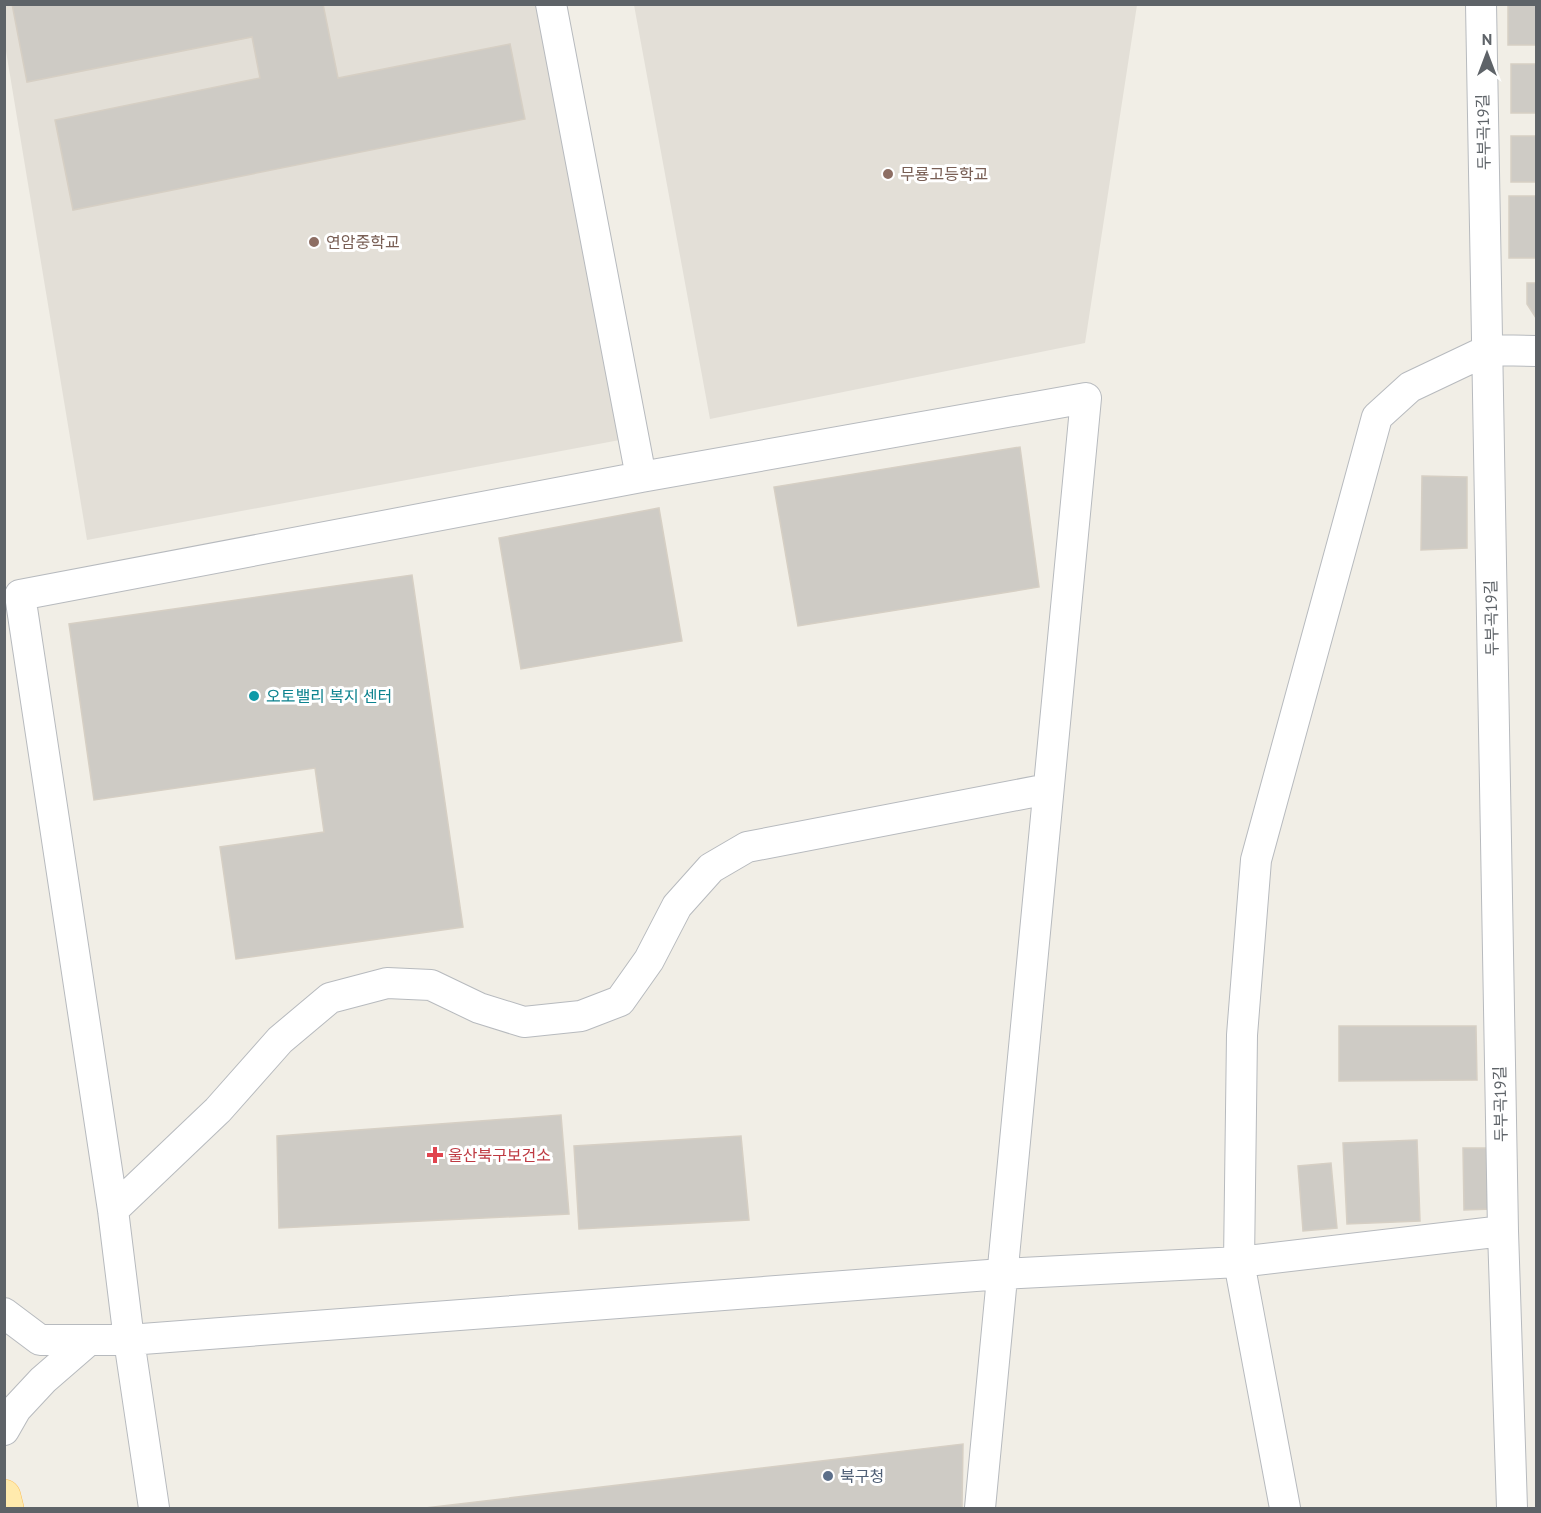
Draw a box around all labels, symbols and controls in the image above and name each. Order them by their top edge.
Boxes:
north arrow [1457,24,1517,84]
text: N [1482,29,1492,49]
street label: 두부곡19길 [1472,94,1494,170]
place label: 무룡고등학교 [900,164,988,184]
marker: 무룡고등학교 [881,167,895,181]
place label: 연암중학교 [326,232,400,252]
marker: 연암중학교 [307,235,321,249]
street label: 두부곡19길 [1480,580,1502,656]
place label: 오토밸리 복지 센터 [266,686,392,706]
marker: 오토밸리 복지 센터 [247,689,261,703]
street label: 두부곡19길 [1489,1066,1511,1142]
place label: 울산북구보건소 [448,1145,551,1165]
marker: 울산북구보건소 [426,1146,444,1164]
place label: 북구청 [840,1466,884,1486]
marker: 북구청 [821,1469,835,1483]

